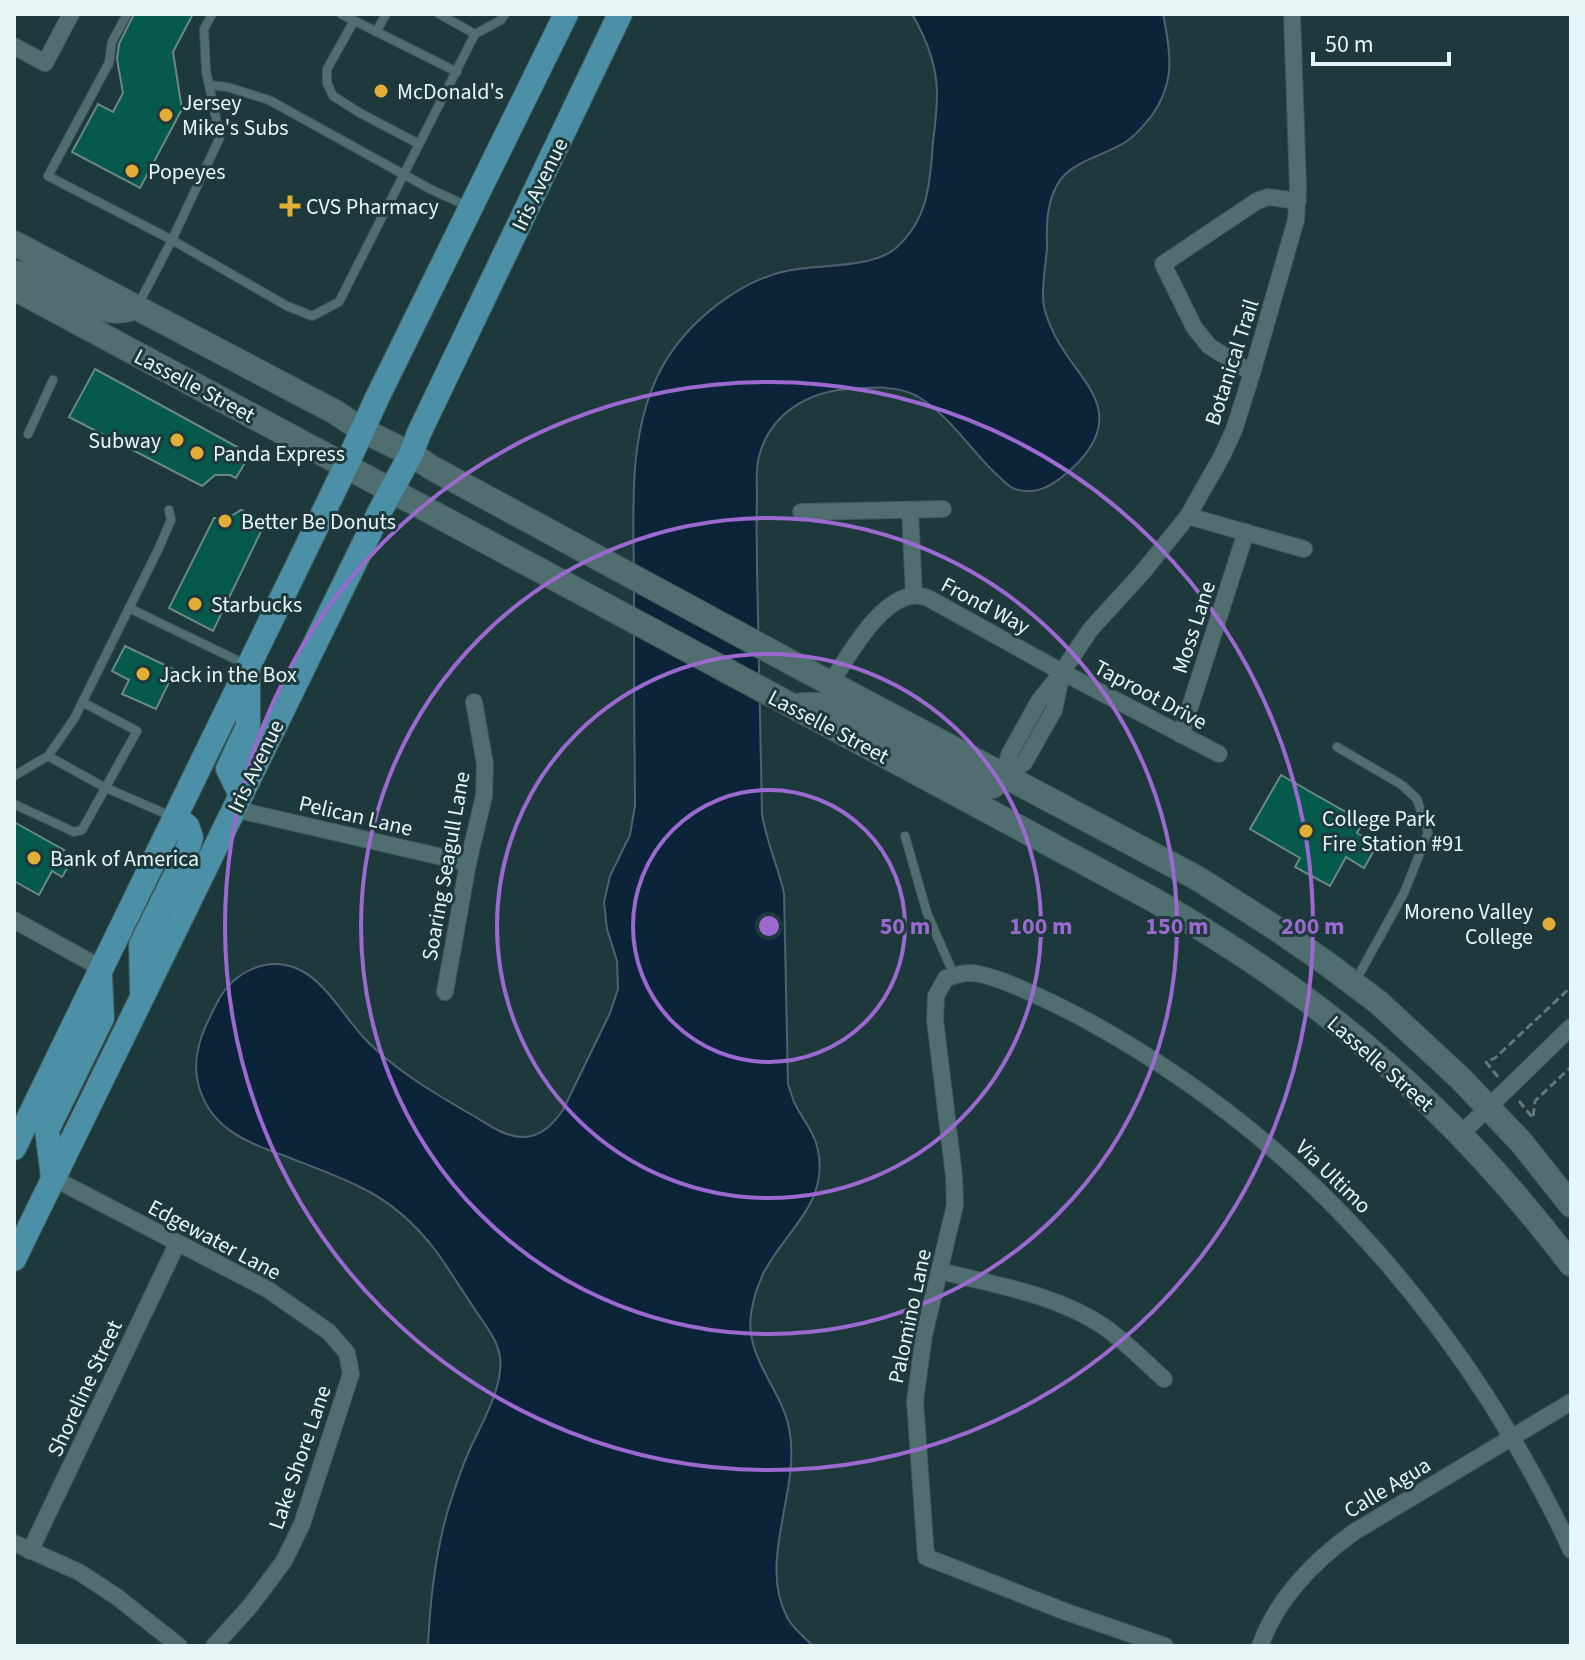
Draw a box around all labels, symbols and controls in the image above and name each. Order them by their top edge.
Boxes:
scale bar [1313,16,1449,66]
text: 50 m [1325,27,1374,62]
place label: McDonald's [397,76,504,108]
marker: McDonald's [372,82,390,100]
place label: Jersey Mike's Subs [182,87,289,144]
marker: Jersey Mike's Subs [157,106,175,124]
street label: Iris Avenue [504,132,576,237]
place label: Popeyes [148,156,225,188]
marker: Popeyes [123,162,141,180]
place label: CVS Pharmacy [306,191,439,223]
marker: CVS Pharmacy [281,197,299,215]
street label: Botanical Trail [1197,295,1267,429]
street label: Lasselle Street [128,341,261,431]
place label: Subway [88,425,162,457]
marker: Subway [168,431,186,449]
place label: Panda Express [213,438,345,470]
marker: Panda Express [188,444,206,462]
place label: Better Be Donuts [241,506,396,538]
marker: Better Be Donuts [216,512,234,530]
street label: Frond Way [935,569,1036,643]
street label: Moss Lane [1164,577,1224,678]
place label: Starbucks [211,589,302,621]
marker: Starbucks [186,595,204,613]
street label: Taproot Drive [1088,652,1213,738]
place label: Jack in the Box [159,659,297,691]
marker: Jack in the Box [134,665,152,683]
street label: Lasselle Street [762,682,895,772]
street label: Iris Avenue [220,714,292,819]
street label: Soaring Seagull Lane [414,769,478,963]
street label: Pelican Lane [296,787,416,845]
place label: College Park Fire Station #91 [1322,803,1464,860]
marker: College Park Fire Station #91 [1297,822,1315,840]
place label: Bank of America [50,843,199,875]
marker: Bank of America [25,849,43,867]
place label: Moreno Valley College [1404,896,1534,953]
text: 50 m [880,909,930,944]
text: 100 m [1009,909,1073,944]
text: 150 m [1145,909,1209,944]
text: 200 m [1281,909,1345,944]
centre of rings [755,912,783,940]
marker: Moreno Valley College [1540,915,1558,933]
street label: Lasselle Street [1320,1008,1441,1120]
street label: Via Ultimo [1288,1132,1379,1221]
street label: Edgewater Lane [142,1191,287,1288]
street label: Palomino Lane [880,1246,940,1386]
street label: Shoreline Street [39,1314,131,1462]
street label: Lake Shore Lane [260,1381,340,1534]
street label: Calle Agua [1338,1449,1437,1526]

